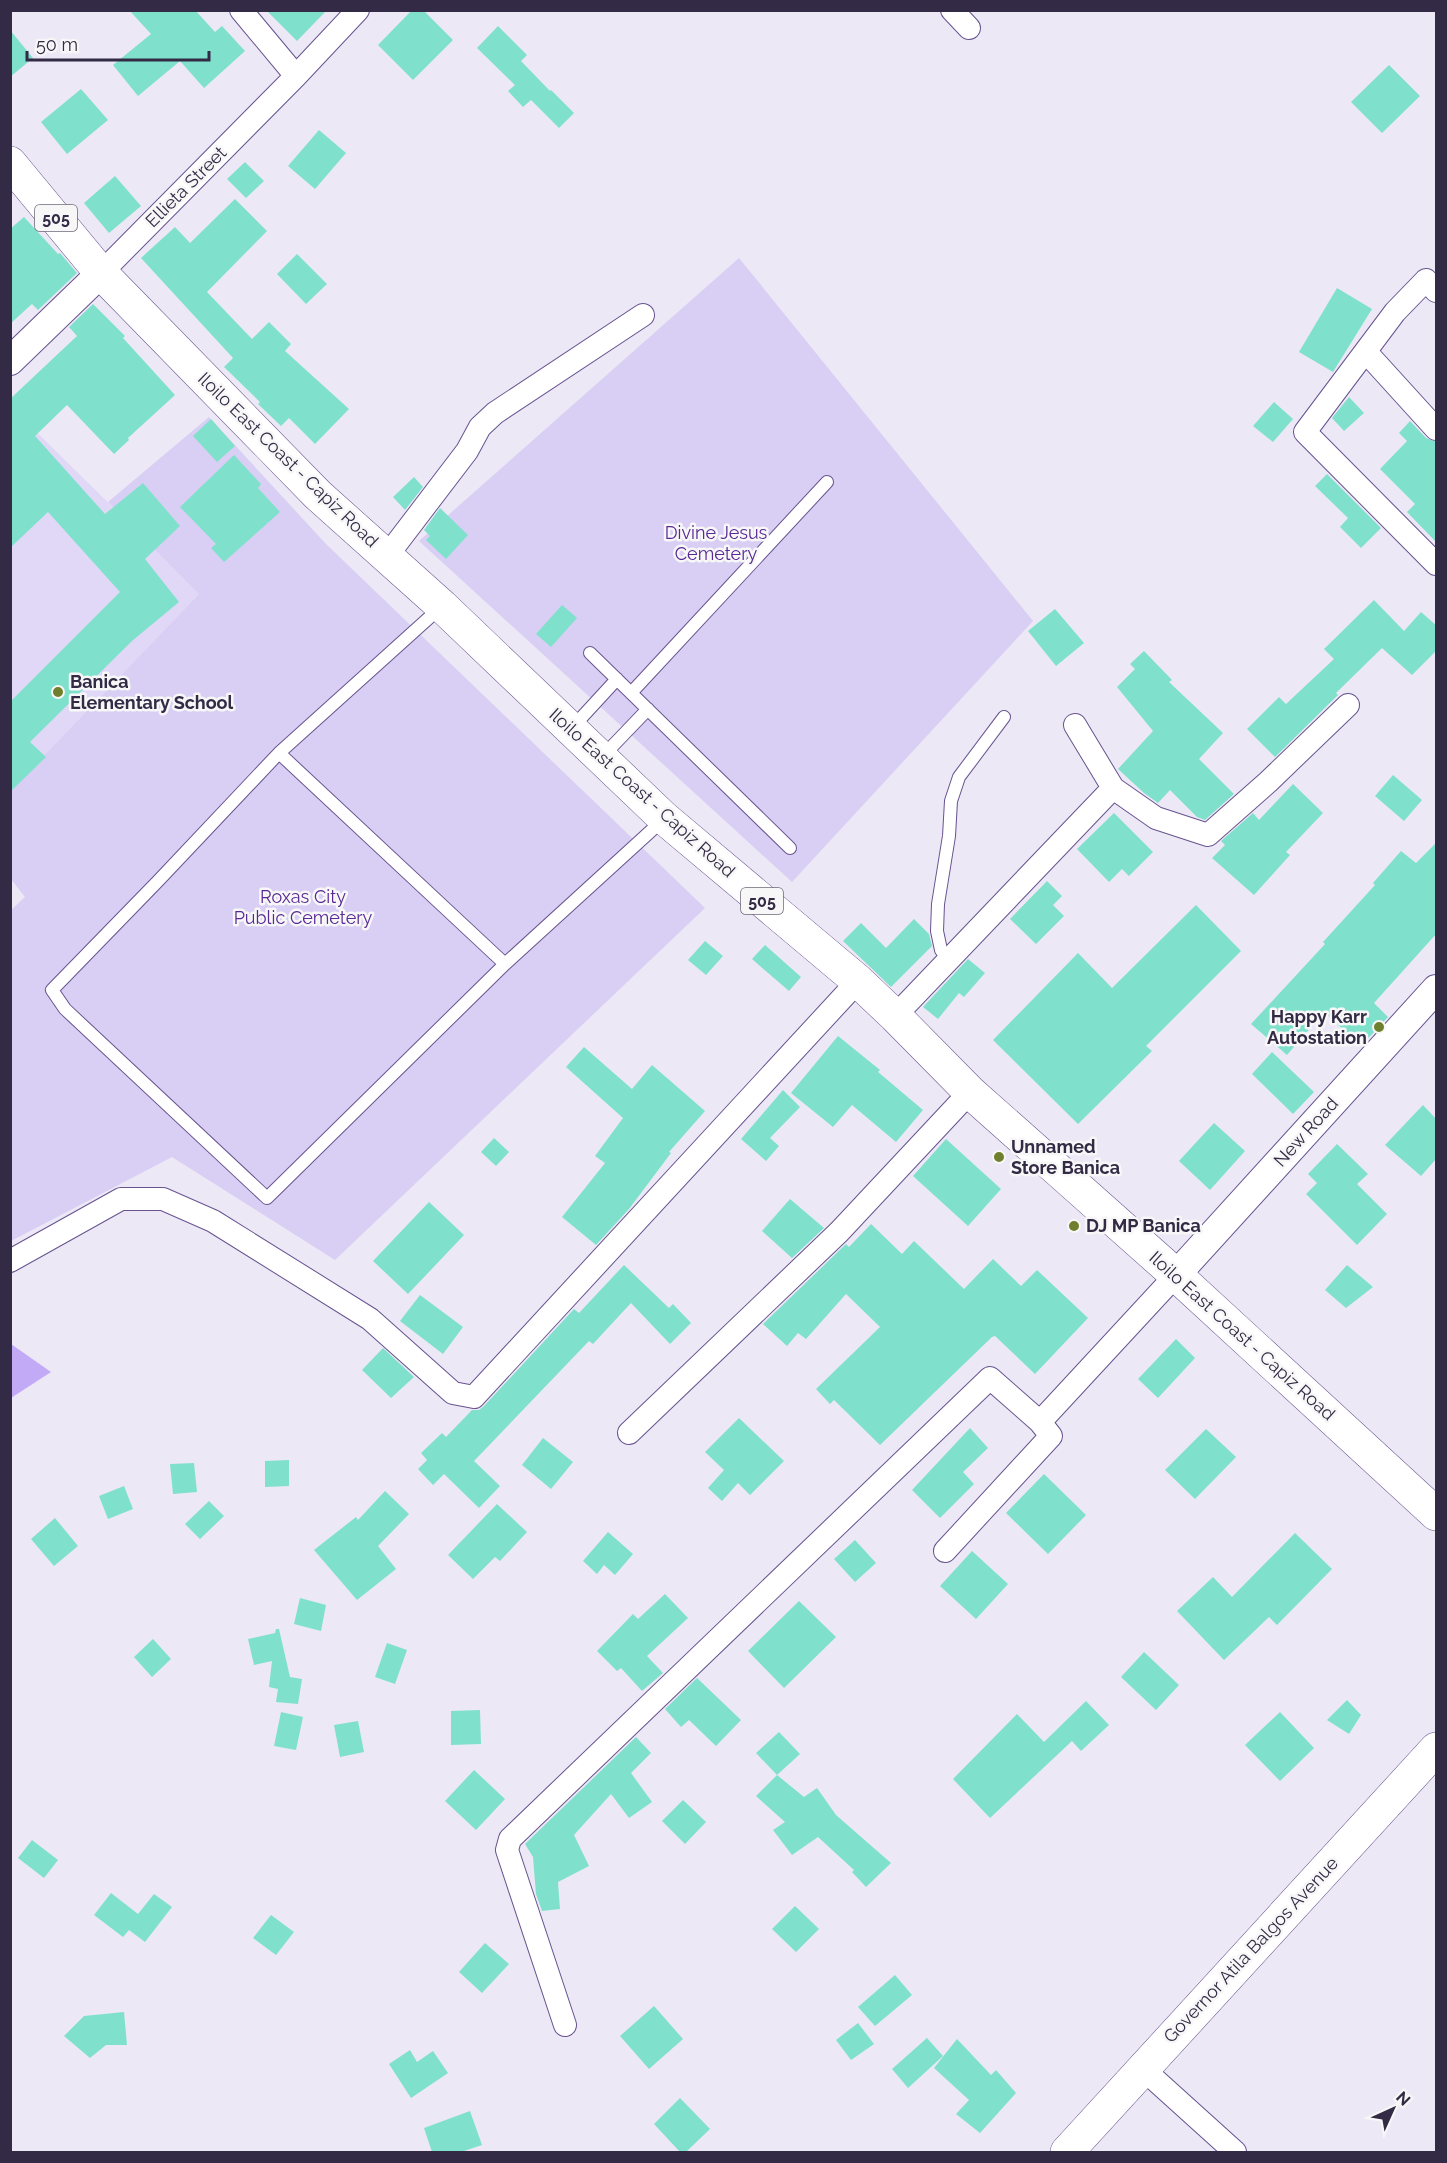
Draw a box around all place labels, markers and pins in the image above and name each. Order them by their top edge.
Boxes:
place label: Banica Elementary School [70,671,234,713]
marker: Banica Elementary School [51,685,65,699]
place label: Happy Karr Autostation [1267,1006,1367,1048]
marker: Happy Karr Autostation [1372,1020,1386,1034]
place label: Unnamed Store Banica [1011,1136,1120,1178]
marker: Unnamed Store Banica [992,1150,1006,1164]
place label: DJ MP Banica [1086,1215,1201,1236]
marker: DJ MP Banica [1067,1219,1081,1233]

